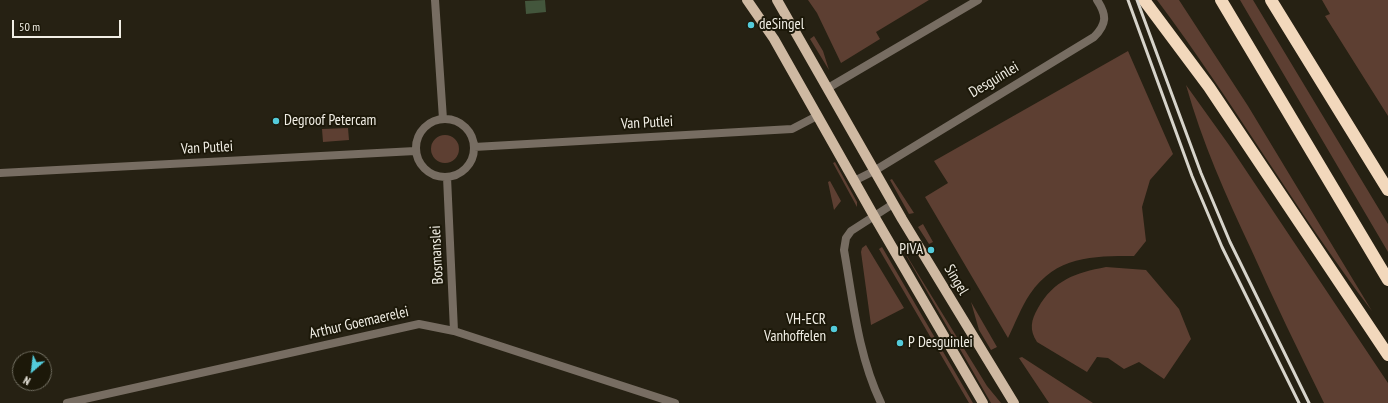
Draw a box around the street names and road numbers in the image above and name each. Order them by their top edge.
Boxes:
street label: Desguinlei [966,58,1022,102]
street label: Van Putlei [621,113,673,133]
street label: Van Putlei [181,138,233,158]
street label: Bosmanslei [426,225,448,285]
street label: Singel [940,261,972,299]
street label: Arthur Goemaerelei [308,303,410,343]

